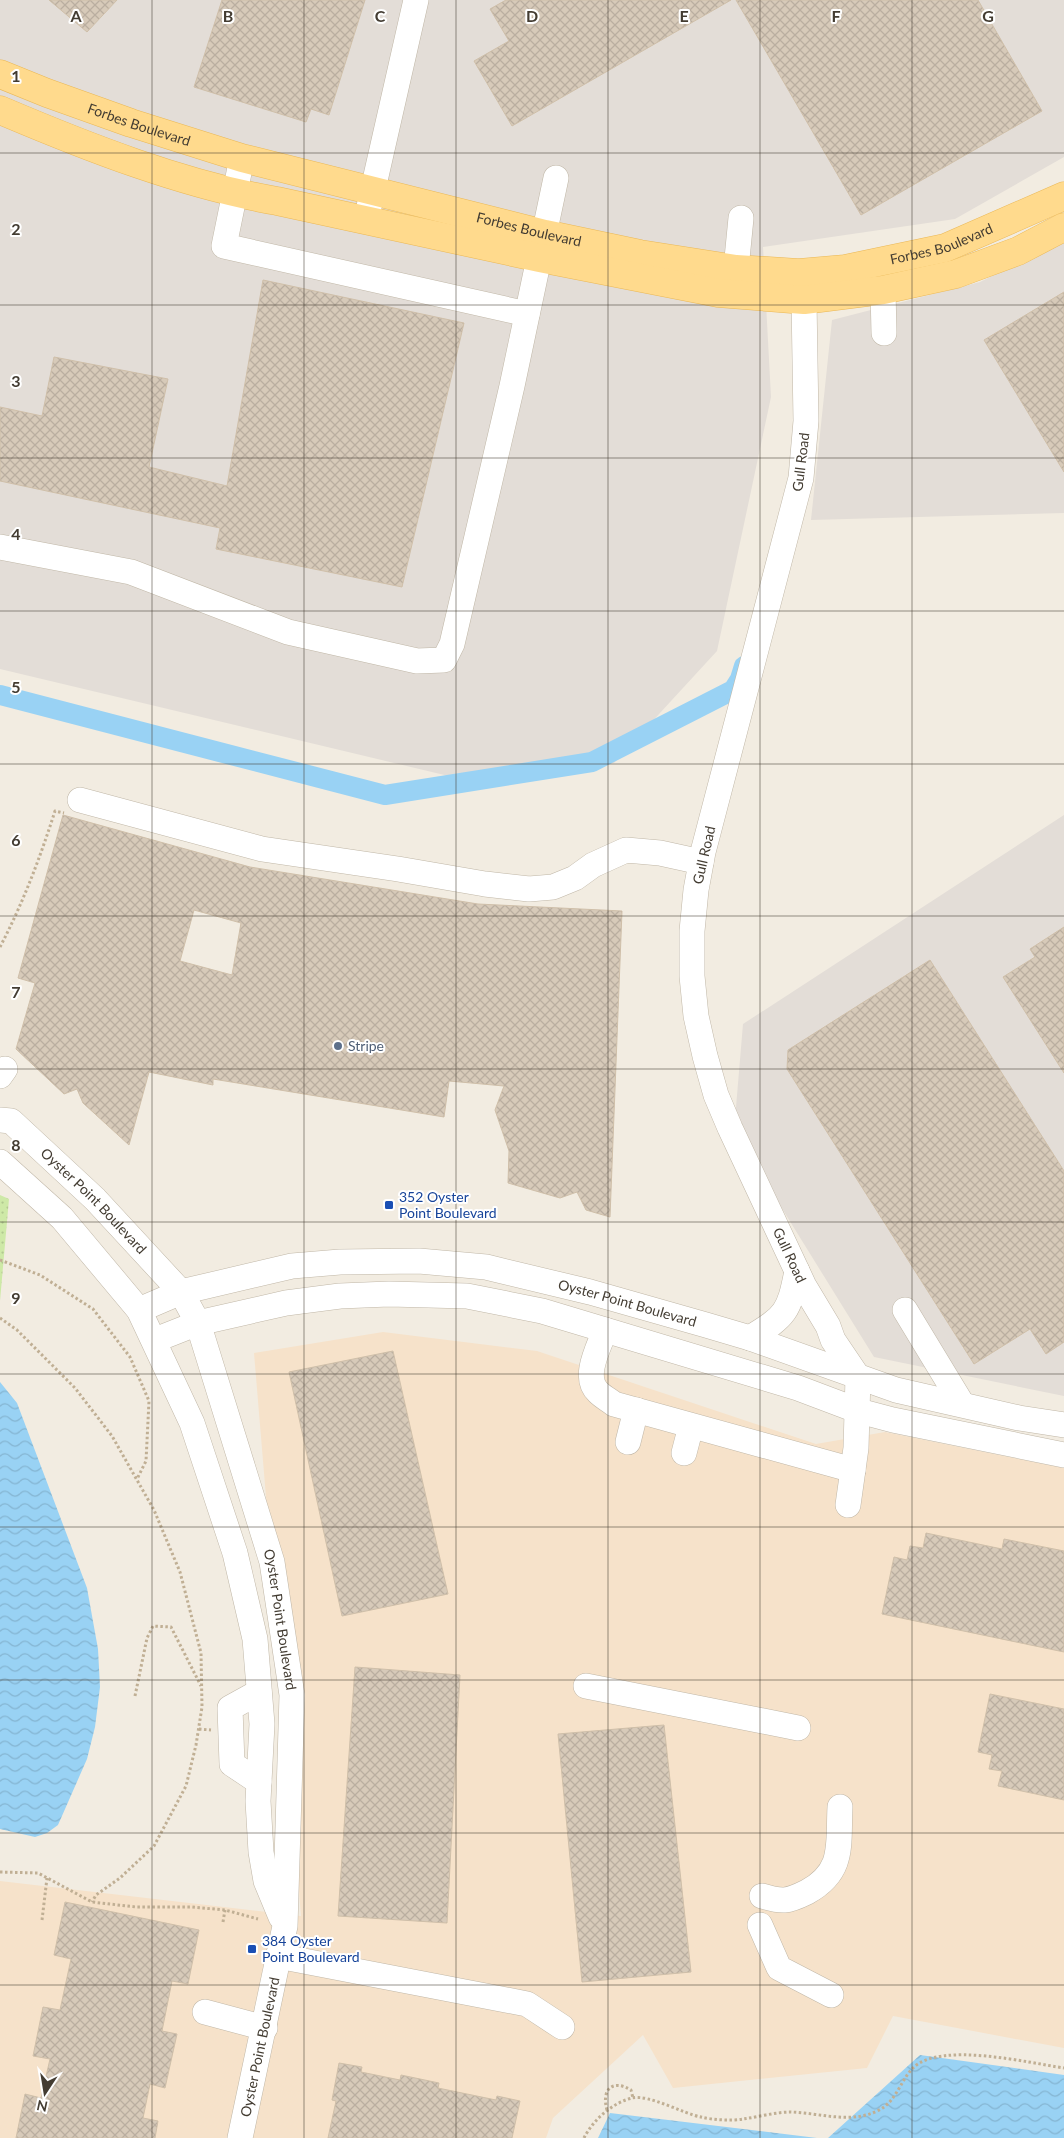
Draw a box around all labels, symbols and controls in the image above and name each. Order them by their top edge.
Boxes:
text: A [69,6,82,25]
text: B [223,6,233,25]
text: C [375,6,386,25]
text: D [526,6,538,25]
text: E [679,6,689,25]
text: F [831,6,841,25]
text: G [982,6,994,25]
text: 1 [11,66,21,85]
street label: Forbes Boulevard [85,99,193,149]
street label: Forbes Boulevard [475,208,583,249]
text: 2 [11,219,21,238]
street label: Forbes Boulevard [888,219,995,267]
text: 3 [11,371,21,390]
street label: Gull Road [788,432,813,492]
text: 4 [11,524,21,543]
text: 5 [11,677,21,696]
street label: Gull Road [689,824,718,886]
text: 6 [11,830,21,849]
text: 7 [11,982,21,1001]
place label: Stripe [348,1037,384,1054]
marker: Stripe [332,1040,344,1052]
text: 8 [11,1135,21,1154]
street label: Oyster Point Boulevard [37,1144,150,1257]
place label: 352 Oyster Point Boulevard [399,1188,497,1221]
marker: 352 Oyster Point Boulevard [383,1199,395,1211]
street label: Gull Road [770,1224,810,1285]
street label: Oyster Point Boulevard [557,1276,699,1330]
text: 9 [11,1288,21,1307]
street label: Oyster Point Boulevard [260,1547,300,1691]
place label: 384 Oyster Point Boulevard [262,1932,360,1965]
marker: 384 Oyster Point Boulevard [246,1943,258,1955]
street label: Oyster Point Boulevard [236,1975,283,2118]
north arrow [20,2068,70,2118]
text: N [35,2097,49,2116]

